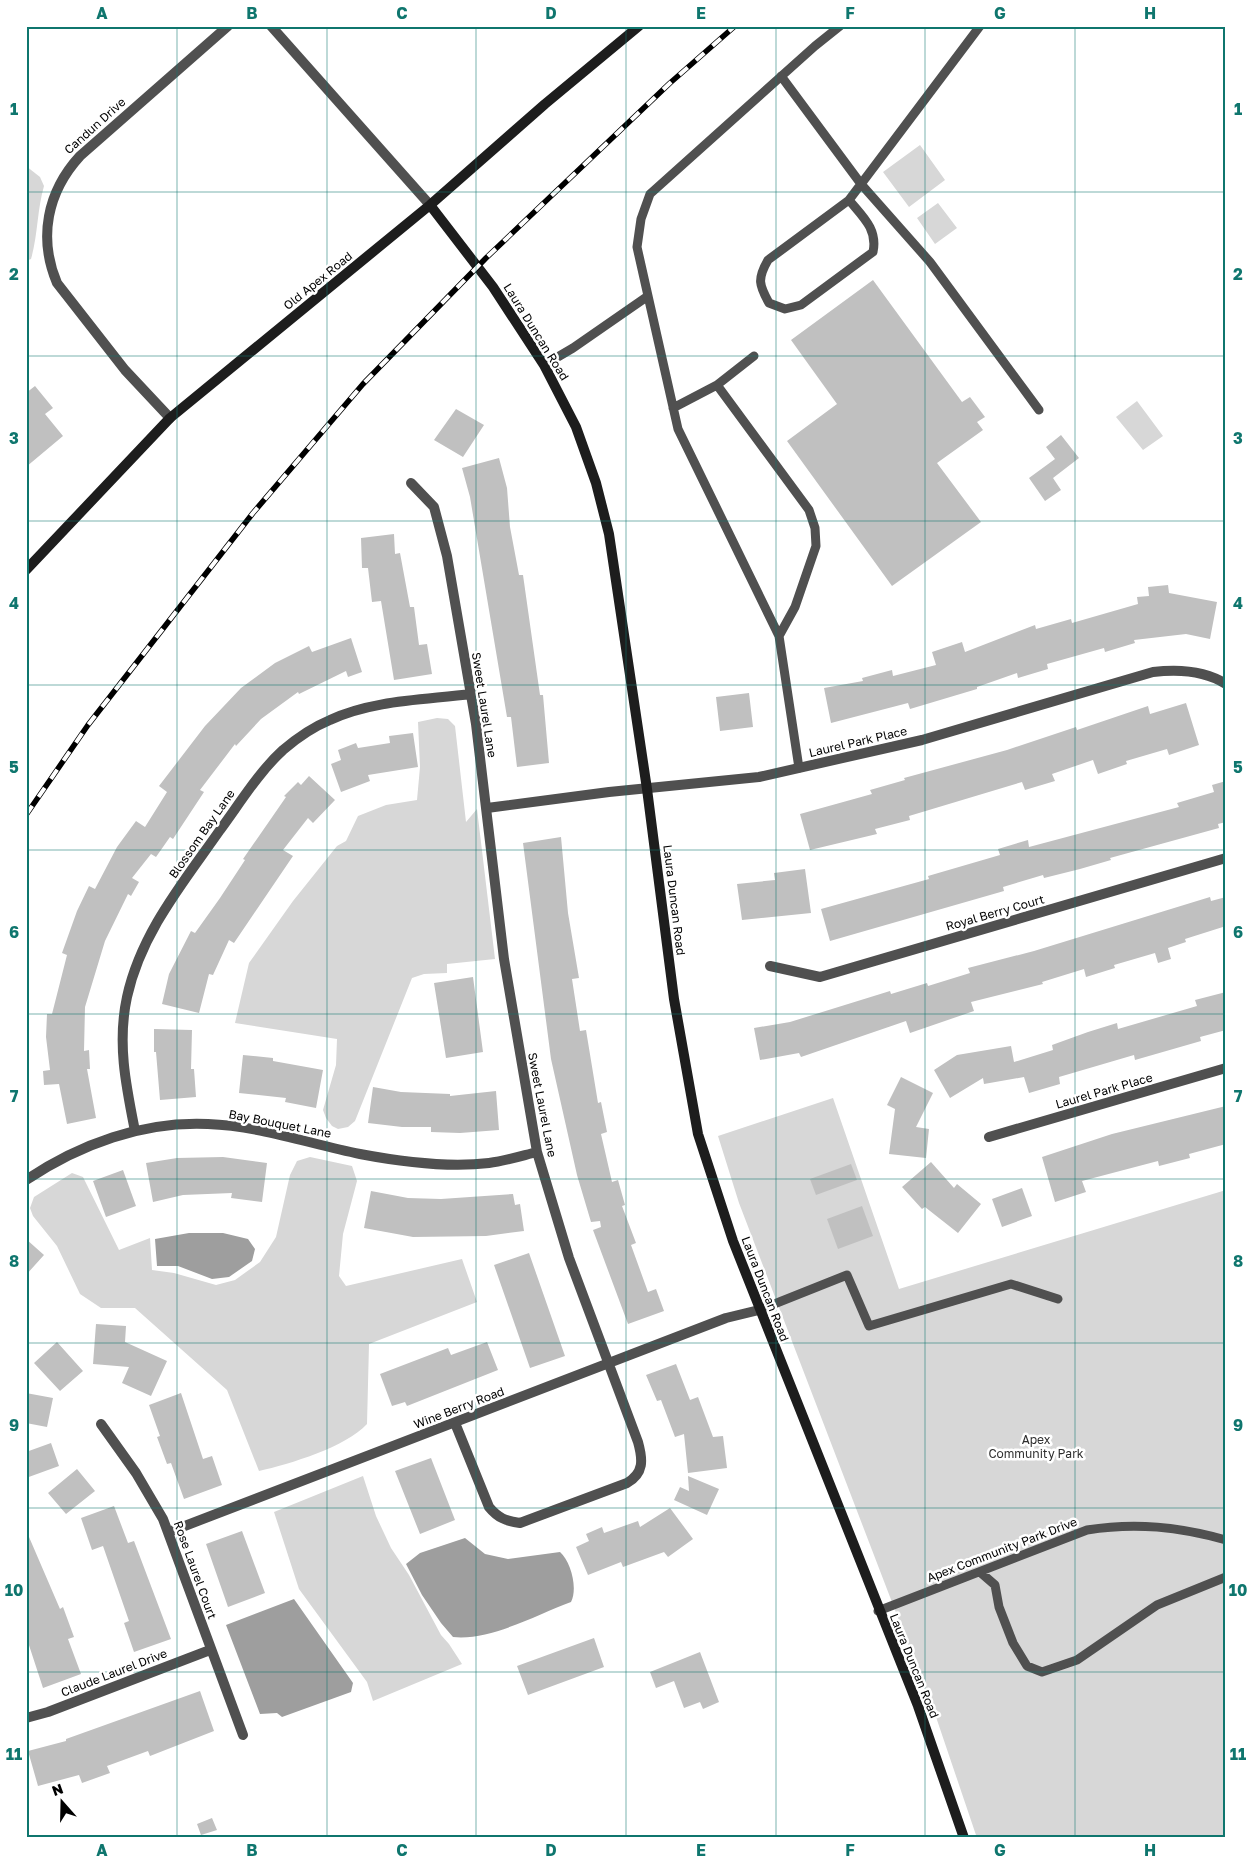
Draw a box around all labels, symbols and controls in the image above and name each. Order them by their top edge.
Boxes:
text: A [96,3,108,23]
text: B [246,3,258,23]
text: C [396,3,408,23]
text: D [545,3,557,23]
text: E [696,3,706,23]
text: F [845,3,855,23]
text: G [994,3,1006,23]
text: H [1144,3,1156,23]
street label: Candun Drive [61,94,128,157]
text: 1 [10,99,18,119]
text: 1 [1234,99,1242,119]
street label: Old Apex Road [280,248,355,313]
text: 2 [9,264,19,284]
text: 2 [1233,264,1243,284]
street label: Laura Duncan Road [501,280,572,383]
text: 3 [9,428,19,448]
text: 3 [1233,428,1243,448]
text: 4 [9,593,19,613]
text: 4 [1233,593,1243,613]
street label: Sweet Laurel Lane [469,651,500,759]
street label: Laurel Park Place [807,723,908,760]
text: 5 [9,757,19,777]
text: 5 [1233,757,1243,777]
street label: Blossom Bay Lane [165,786,238,881]
street label: Laura Duncan Road [660,844,689,956]
street label: Royal Berry Court [944,891,1046,934]
text: 6 [9,922,19,942]
text: 6 [1233,922,1243,942]
street label: Sweet Laurel Lane [525,1051,560,1159]
street label: Laurel Park Place [1054,1069,1154,1112]
text: 7 [10,1086,19,1106]
text: 7 [1234,1086,1243,1106]
street label: Bay Bouquet Lane [227,1106,333,1141]
street label: Laura Duncan Road [738,1234,792,1344]
text: 8 [9,1251,19,1271]
text: 8 [1233,1251,1243,1271]
street label: Wine Berry Road [411,1383,506,1432]
text: 9 [9,1415,19,1435]
text: 9 [1233,1415,1243,1435]
park label: Apex Community Park [988,1432,1084,1461]
street label: Apex Community Park Drive [925,1514,1079,1585]
street label: Rose Laurel Court [171,1519,220,1621]
text: 10 [5,1580,23,1600]
text: 10 [1229,1580,1247,1600]
street label: Laura Duncan Road [887,1611,942,1720]
street label: Claude Laurel Drive [59,1645,169,1700]
text: 11 [6,1744,22,1764]
text: 11 [1230,1744,1246,1764]
north arrow [38,1776,88,1826]
text: N [49,1780,65,1799]
text: A [96,1840,108,1860]
text: B [246,1840,258,1860]
text: C [396,1840,408,1860]
text: D [545,1840,557,1860]
text: E [696,1840,706,1860]
text: F [845,1840,855,1860]
text: G [994,1840,1006,1860]
text: H [1144,1840,1156,1860]

